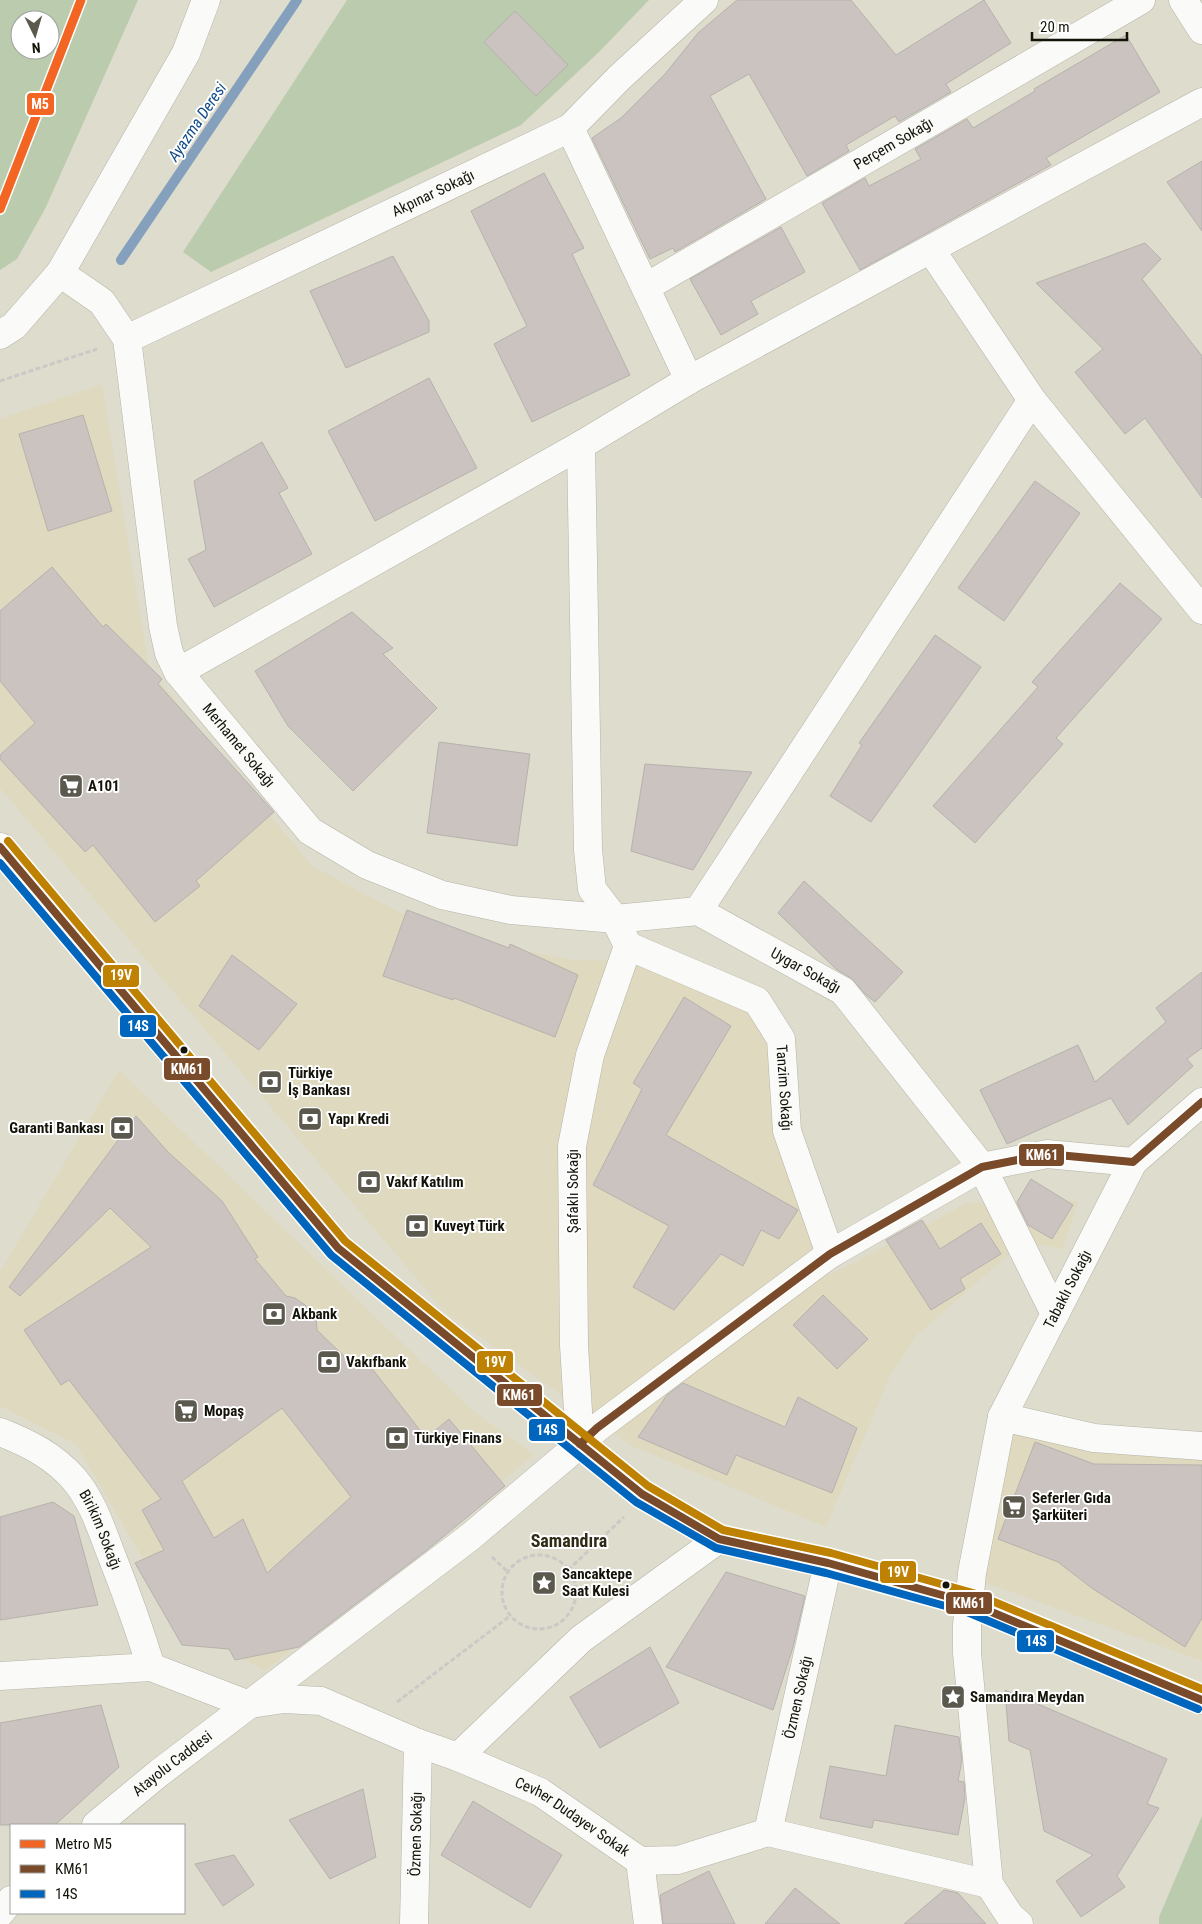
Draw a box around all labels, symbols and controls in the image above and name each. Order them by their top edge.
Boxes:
north arrow [10,10,60,60]
scale bar [1032,10,1127,42]
text: 20 m [1040,18,1070,36]
text: N [31,40,41,56]
water label: Ayazma Deresi [163,79,230,166]
line badge: M5 [26,92,55,116]
text: M5 [31,96,49,112]
street label: Perçem Sokağı [851,114,936,174]
street label: Akpınar Sokağı [389,166,477,220]
street label: Merhamet Sokağı [199,700,279,791]
supermarket icon: A101 [58,773,84,799]
place label: A101 [88,777,120,795]
street label: Uygar Sokağı [767,944,844,997]
line badge: 19V [102,964,140,988]
text: 19V [110,967,132,983]
line badge: 14S [119,1014,157,1038]
text: 14S [127,1018,149,1034]
street label: Tanzim Sokağı [772,1044,796,1131]
unlabelled marker [179,1045,189,1055]
line badge: KM61 [163,1057,211,1081]
text: KM61 [171,1061,203,1077]
place label: Türkiye İş Bankası [288,1064,350,1099]
bank icon: Türkiye İş Bankası [257,1069,283,1095]
bank icon: Yapı Kredi [297,1106,323,1132]
place label: Yapı Kredi [328,1110,389,1128]
bank icon: Garanti Bankası [109,1115,135,1141]
place label: Garanti Bankası [9,1119,104,1137]
line badge: KM61 [1018,1143,1065,1167]
text: KM61 [1026,1147,1058,1163]
street label: Şafaklı Sokağı [564,1149,582,1233]
bank icon: Vakıf Katılım [356,1169,382,1195]
place label: Vakıf Katılım [386,1173,464,1191]
bank icon: Kuveyt Türk [404,1213,430,1239]
place label: Kuveyt Türk [434,1217,506,1235]
street label: Tabaklı Sokağı [1040,1247,1095,1332]
bank icon: Akbank [261,1301,287,1327]
place label: Akbank [292,1305,338,1323]
bank icon: Vakıfbank [316,1349,342,1375]
line badge: 19V [476,1350,514,1374]
place label: Vakıfbank [346,1353,407,1371]
text: 19V [484,1354,506,1370]
line badge: KM61 [496,1383,543,1407]
text: KM61 [503,1387,535,1403]
supermarket icon: Mopaş [173,1398,199,1424]
place label: Mopaş [204,1402,244,1420]
line badge: 14S [528,1418,566,1442]
text: 14S [536,1422,558,1438]
bank icon: Türkiye Finans [384,1425,410,1451]
place label: Türkiye Finans [414,1429,502,1447]
street label: Birikim Sokağı [75,1486,125,1572]
place label: Seferler Gıda Şarküteri [1032,1489,1111,1524]
supermarket icon: Seferler Gıda Şarküteri [1001,1494,1027,1520]
district label: Samandıra [531,1530,607,1551]
line badge: 19V [879,1560,917,1584]
text: 19V [887,1564,909,1580]
place label: Sancaktepe Saat Kulesi [562,1565,632,1600]
place icon: Sancaktepe Saat Kulesi [531,1570,557,1596]
unlabelled marker [941,1580,951,1590]
line badge: KM61 [945,1591,993,1615]
text: KM61 [953,1595,985,1611]
line badge: 14S [1016,1629,1055,1653]
text: 14S [1025,1633,1047,1649]
street label: Özmen Sokağı [780,1654,816,1741]
place icon: Samandıra Meydan [940,1684,966,1710]
place label: Samandıra Meydan [970,1688,1084,1706]
street label: Atayolu Caddesi [129,1727,216,1800]
street label: Cevher Dudayev Sokak [512,1773,633,1860]
street label: Özmen Sokağı [406,1791,426,1877]
legend [10,1824,185,1914]
text: Metro M5 [55,1835,112,1853]
text: KM61 [55,1860,89,1878]
text: 14S [55,1885,78,1903]

